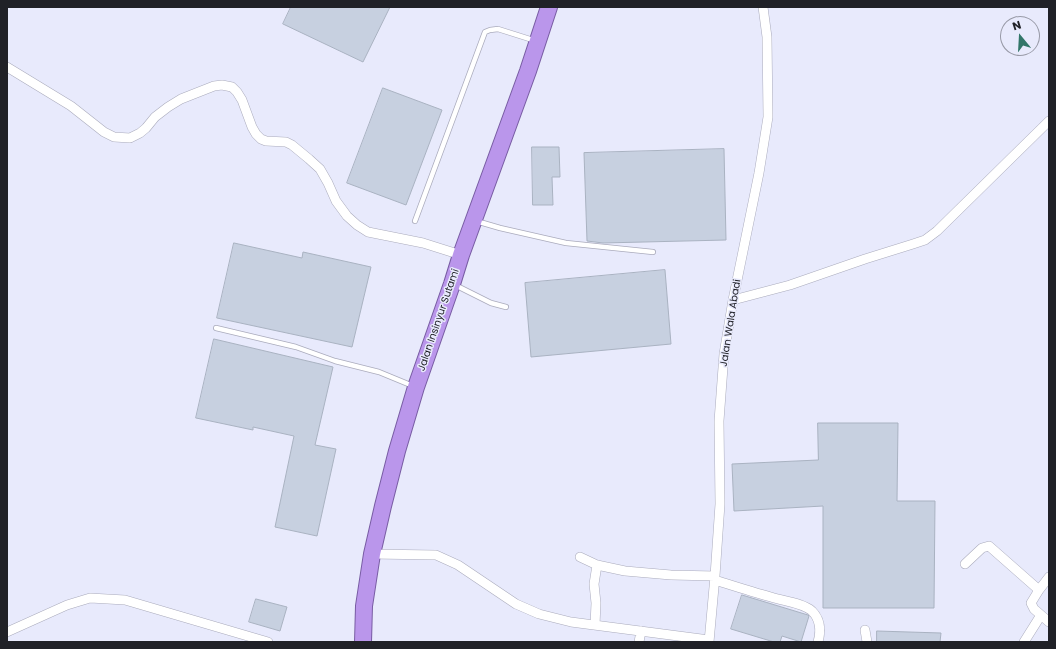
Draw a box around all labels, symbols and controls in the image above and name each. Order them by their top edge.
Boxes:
north arrow [1000,16,1040,56]
text: N [1010,17,1023,34]
street label: Jalan Insinyur Sutami [416,267,462,373]
street label: Jalan Wala Abadi [718,278,744,368]

